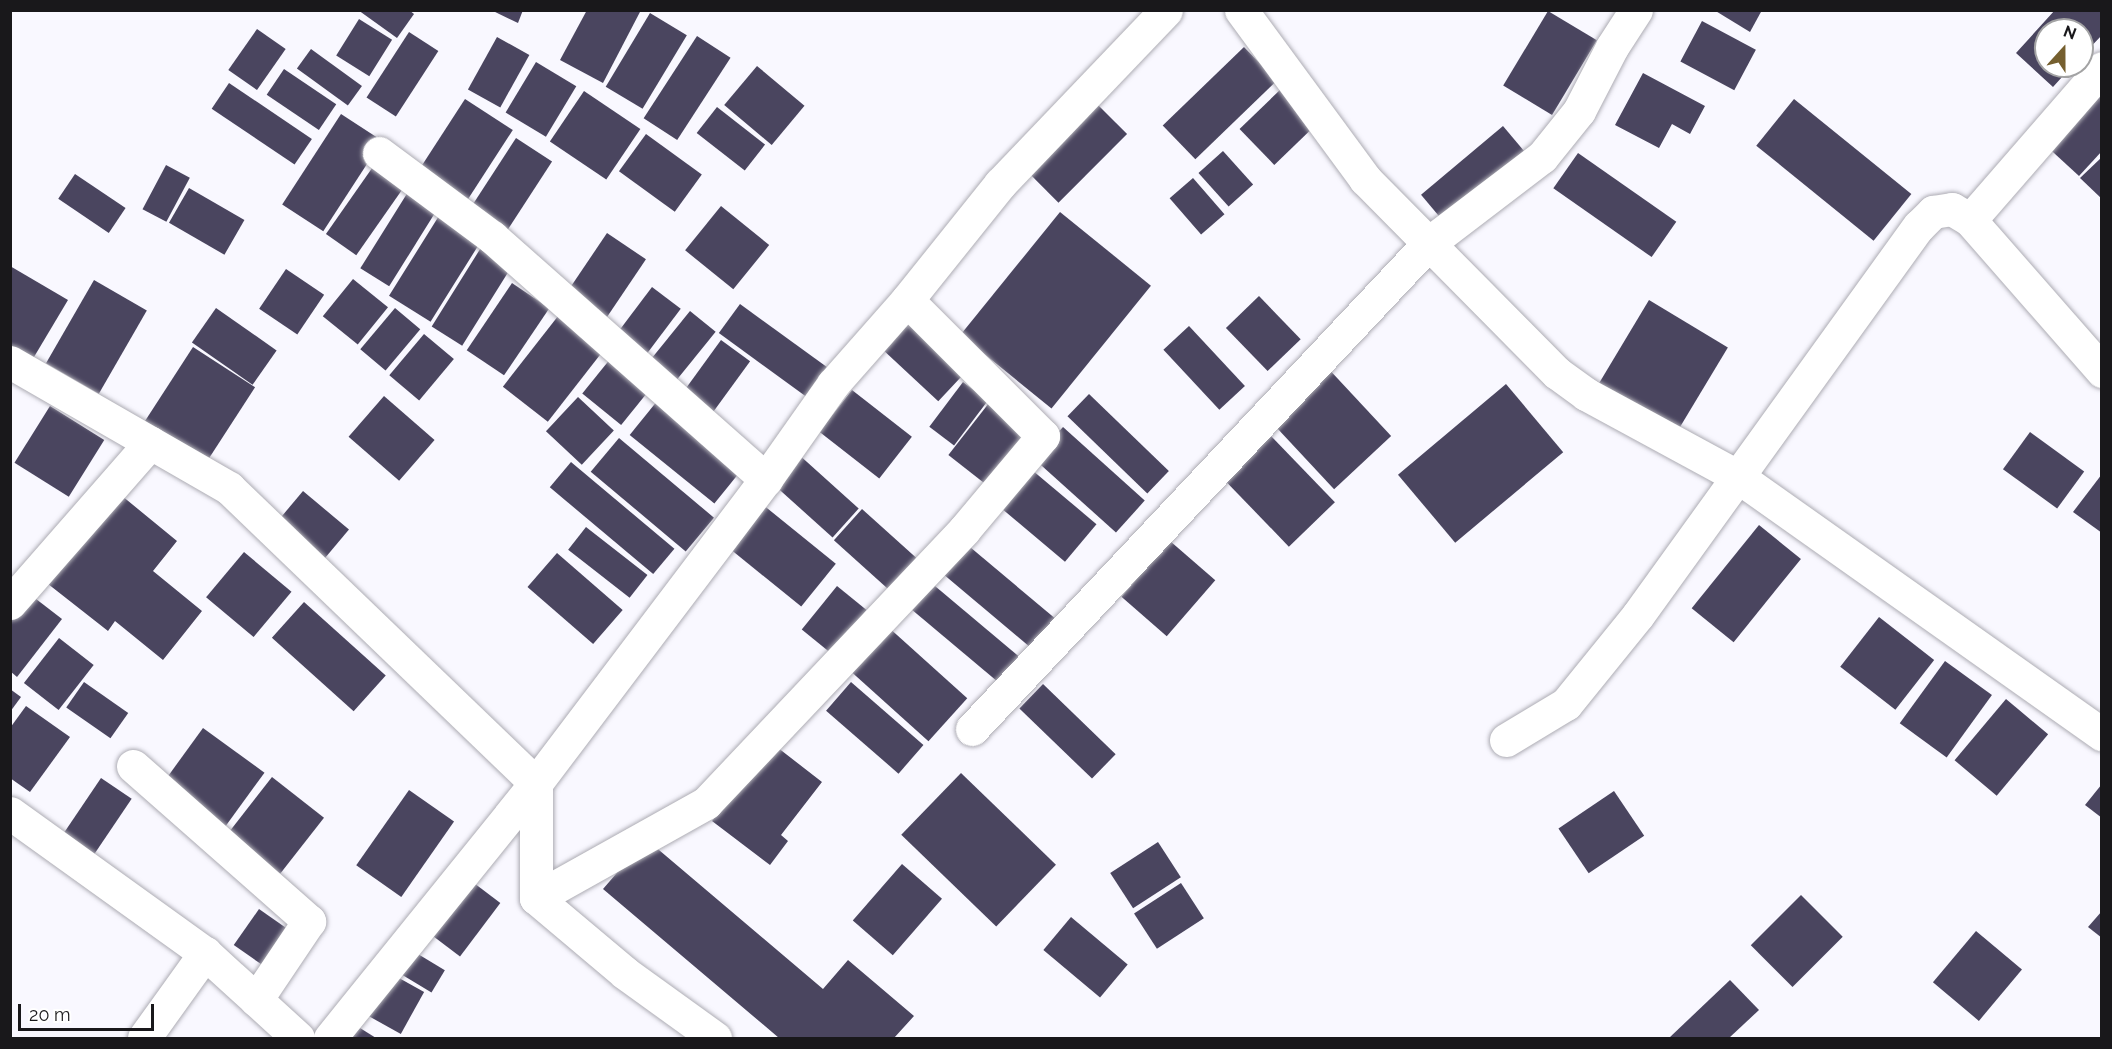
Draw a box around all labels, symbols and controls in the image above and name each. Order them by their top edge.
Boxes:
north arrow [2034,18,2094,78]
text: N [2061,22,2079,44]
scale bar [21,992,158,1030]
text: 20 m [29,1004,71,1025]

